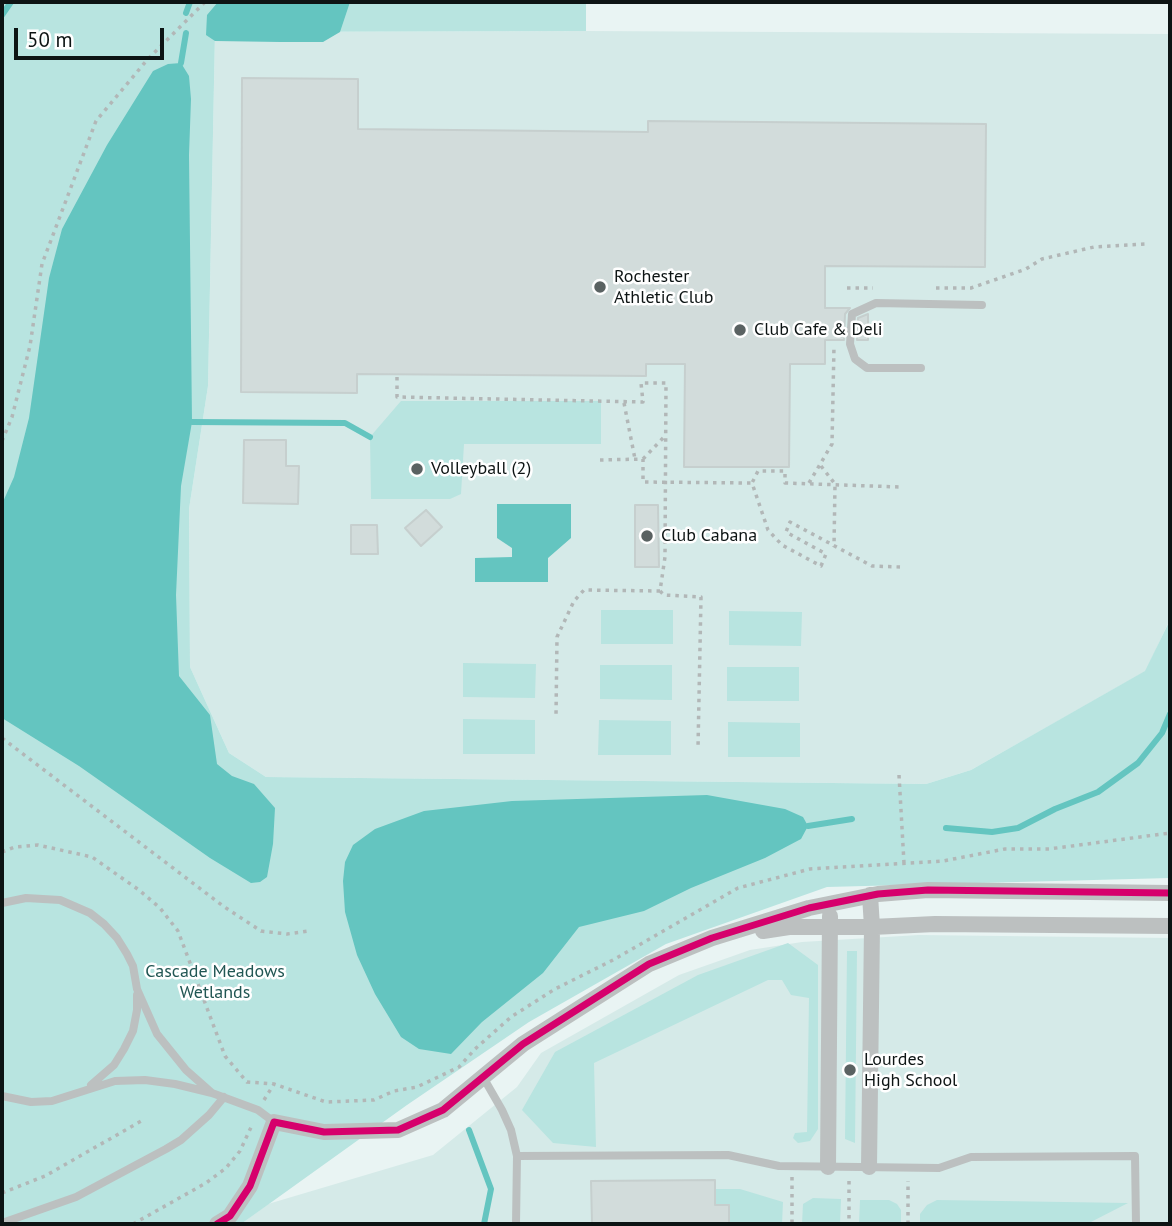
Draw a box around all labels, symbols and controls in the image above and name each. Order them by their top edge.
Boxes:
scale bar [18,14,168,58]
text: 50 m [27,26,73,53]
place label: Rochester Athletic Club [614,266,713,308]
marker: Rochester Athletic Club [592,279,608,295]
place label: Club Cafe & Deli [754,319,883,341]
marker: Club Cafe & Deli [732,322,748,338]
place label: Volleyball (2) [431,458,531,480]
marker: Volleyball (2) [409,461,425,477]
place label: Club Cabana [661,525,757,547]
marker: Club Cabana [639,528,655,544]
park label: Cascade Meadows Wetlands [145,961,285,1004]
place label: Lourdes High School [864,1049,957,1092]
marker: Lourdes High School [842,1062,858,1078]

